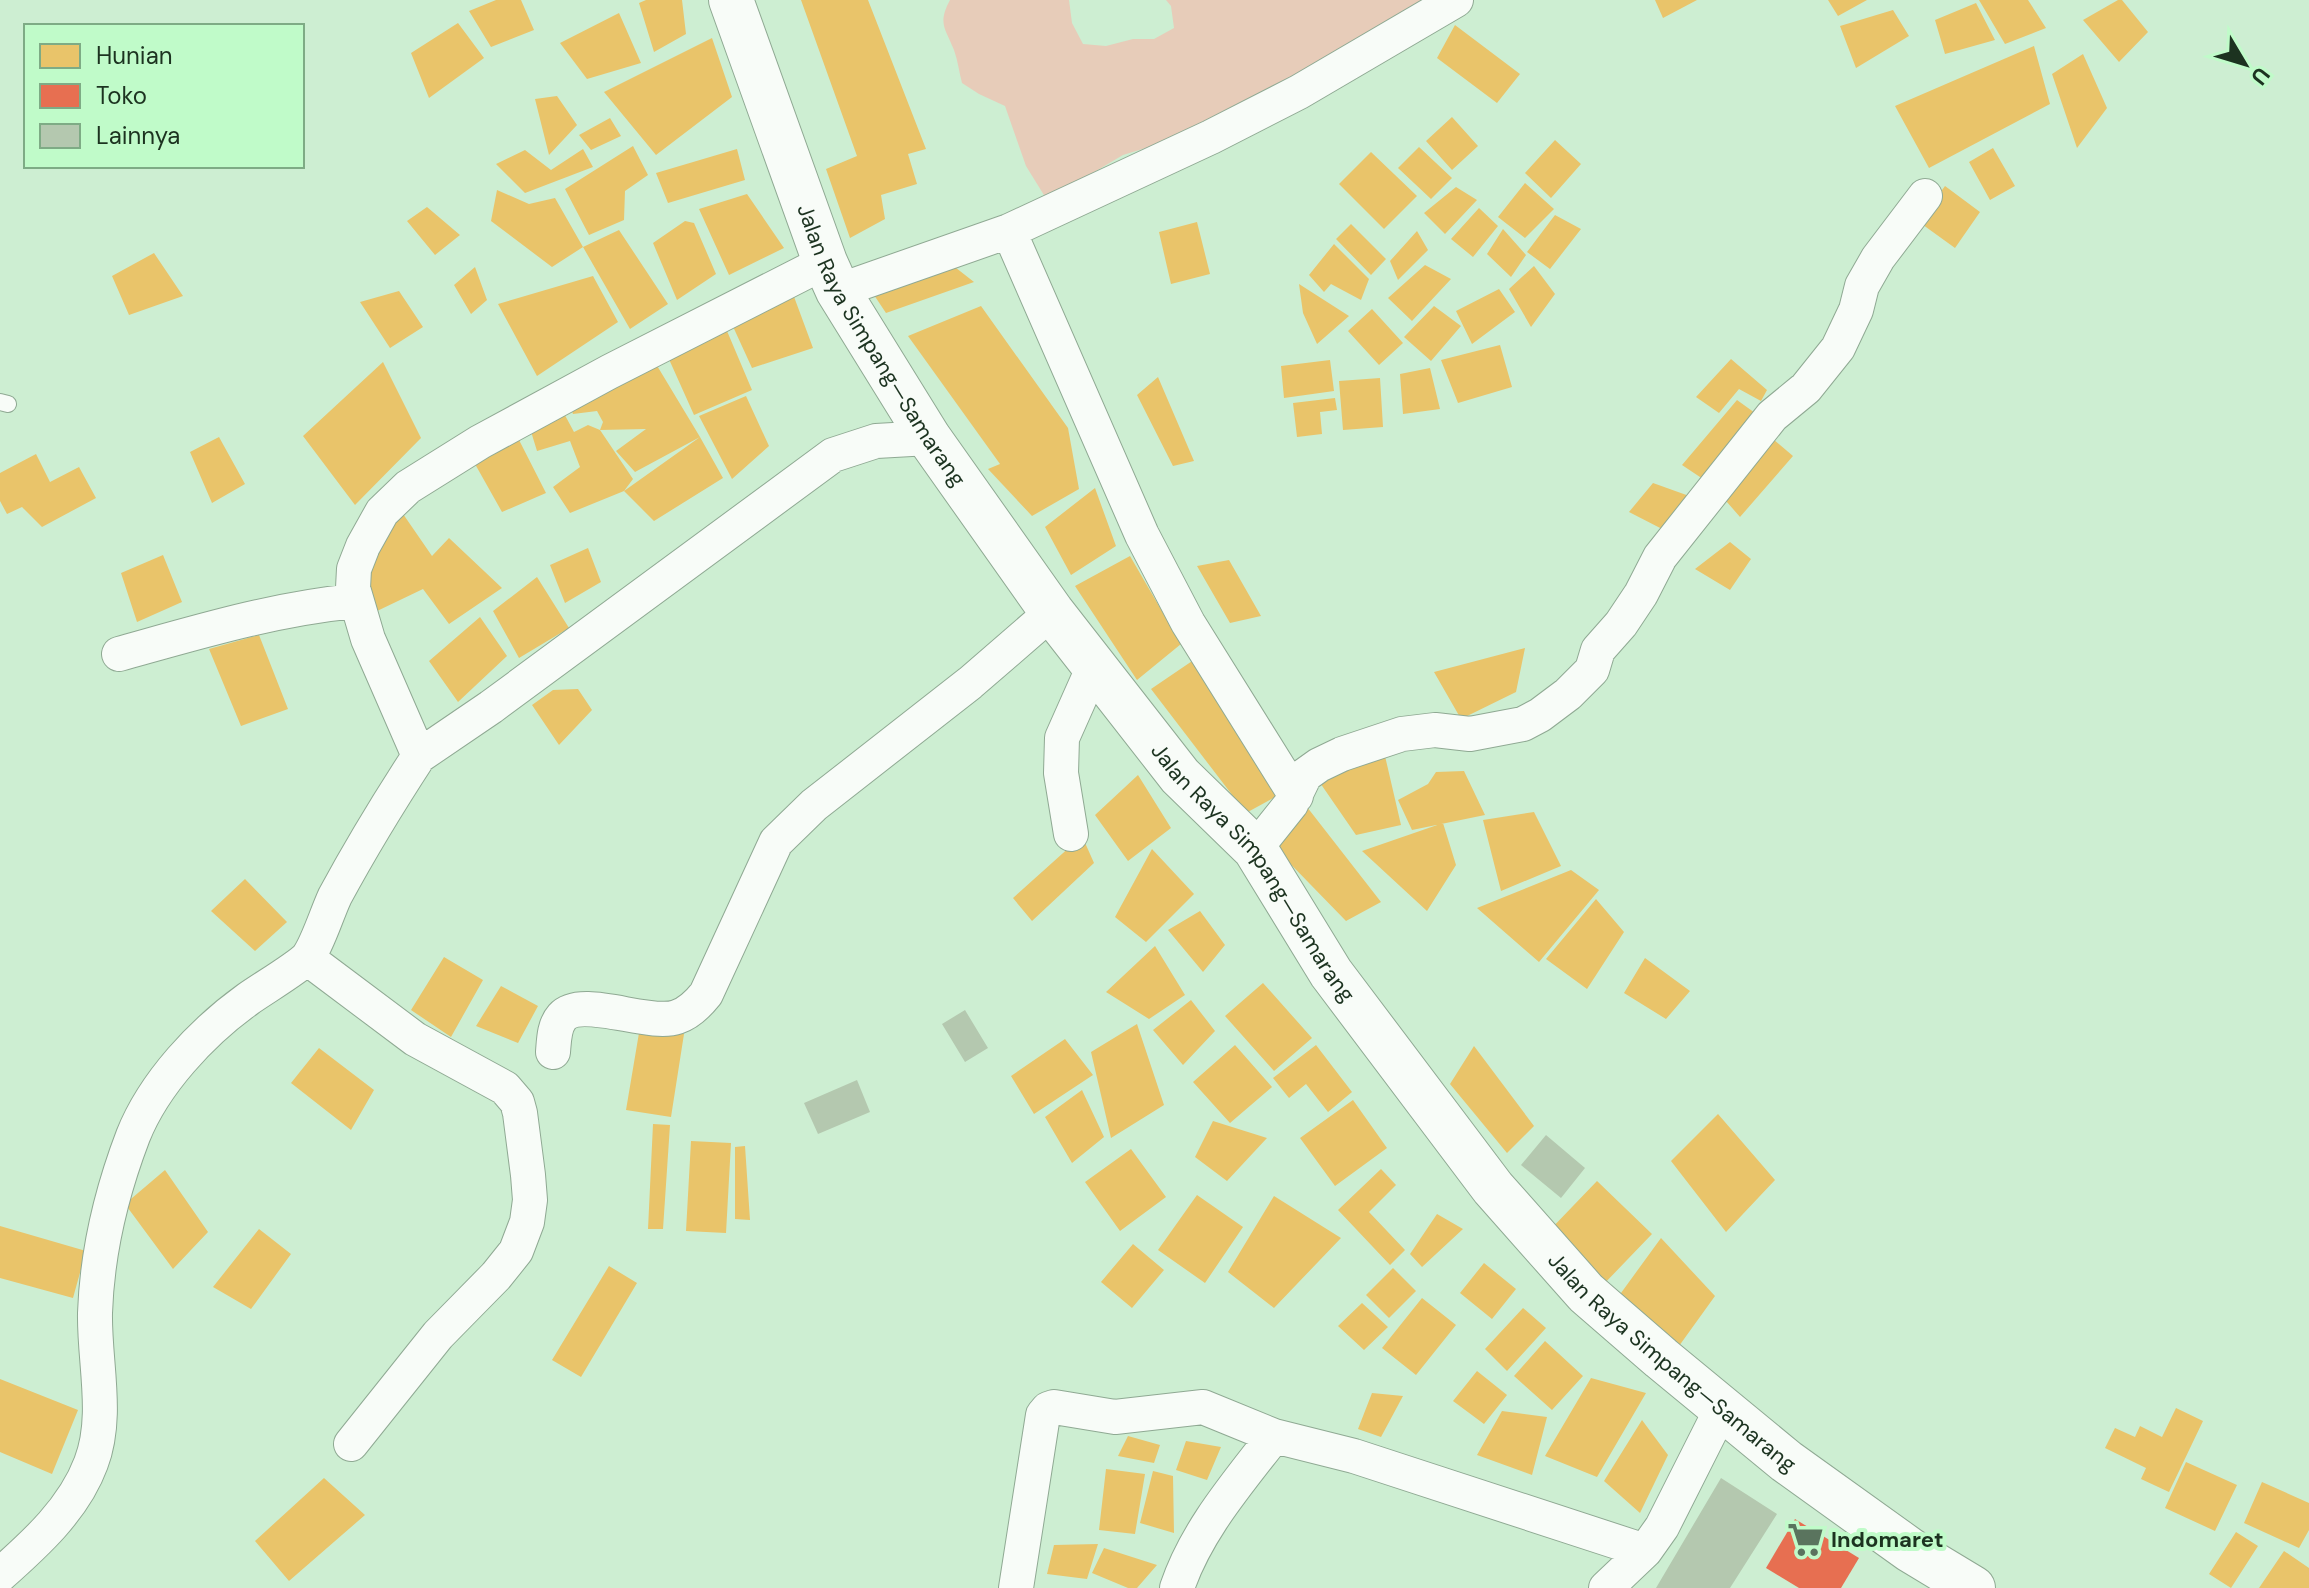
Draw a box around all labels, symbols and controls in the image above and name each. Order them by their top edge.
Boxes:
legend [24,24,304,168]
north arrow [2205,24,2285,104]
text: Hunian [96,40,172,71]
text: U [2244,61,2276,91]
text: Toko [96,80,147,111]
text: Lainnya [96,120,180,151]
street label: Jalan Raya Simpang—Samarang [791,200,973,492]
street label: Jalan Raya Simpang—Samarang [1145,737,1362,1008]
street label: Jalan Raya Simpang—Samarang [1542,1246,1802,1478]
supermarket icon: Indomaret [1786,1520,1824,1558]
place label: Indomaret [1831,1525,1943,1554]

